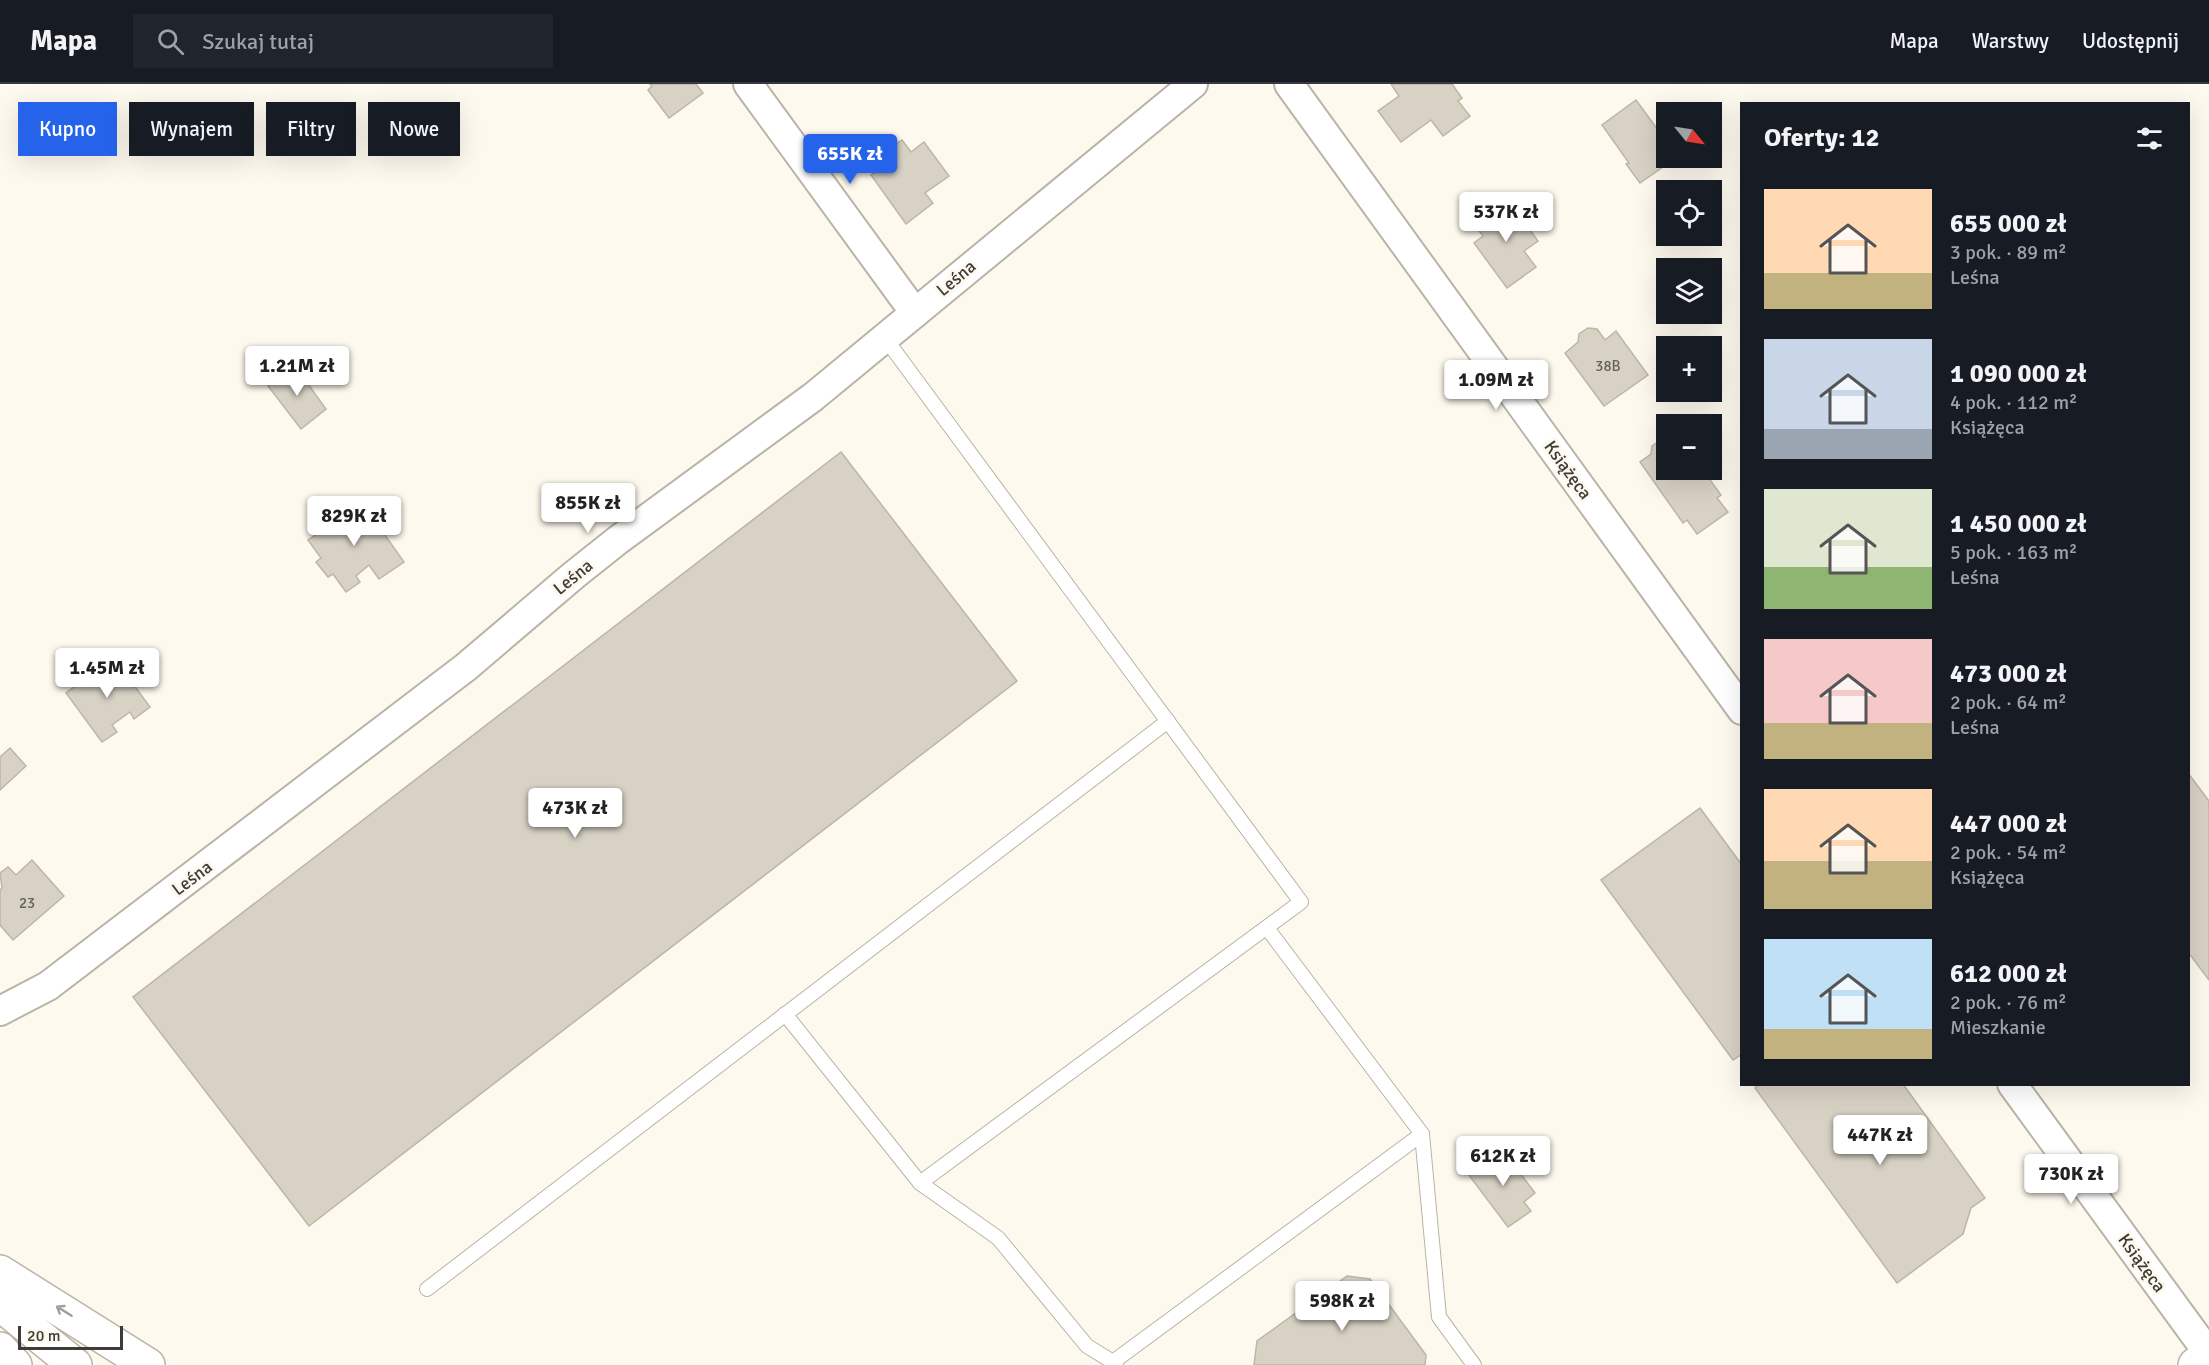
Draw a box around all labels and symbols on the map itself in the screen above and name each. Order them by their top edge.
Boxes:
north arrow [1656,102,1722,168]
pin: 655K zł [795,134,905,185]
pin: 537K zł [1451,192,1561,243]
street label: Leśna [932,255,980,301]
pin: 1.21M zł [235,346,359,397]
house number: 38B [1595,357,1621,375]
pin: 1.09M zł [1434,360,1558,411]
street label: Książęca [1539,436,1597,504]
pin: 855K zł [533,483,643,534]
pin: 829K zł [299,496,409,547]
street label: Leśna [549,554,597,600]
pin: 1.45M zł [45,648,169,699]
pin: 473K zł [520,788,630,839]
street label: Leśna [168,856,216,900]
house number: 23 [19,894,35,912]
pin: 447K zł [1825,1115,1935,1166]
pin: 612K zł [1448,1136,1558,1187]
pin: 730K zł [2016,1154,2126,1205]
street label: Książęca [2113,1229,2171,1297]
pin: 598K zł [1287,1281,1397,1332]
one-way arrow [56,1304,73,1316]
scale bar [18,1323,123,1350]

